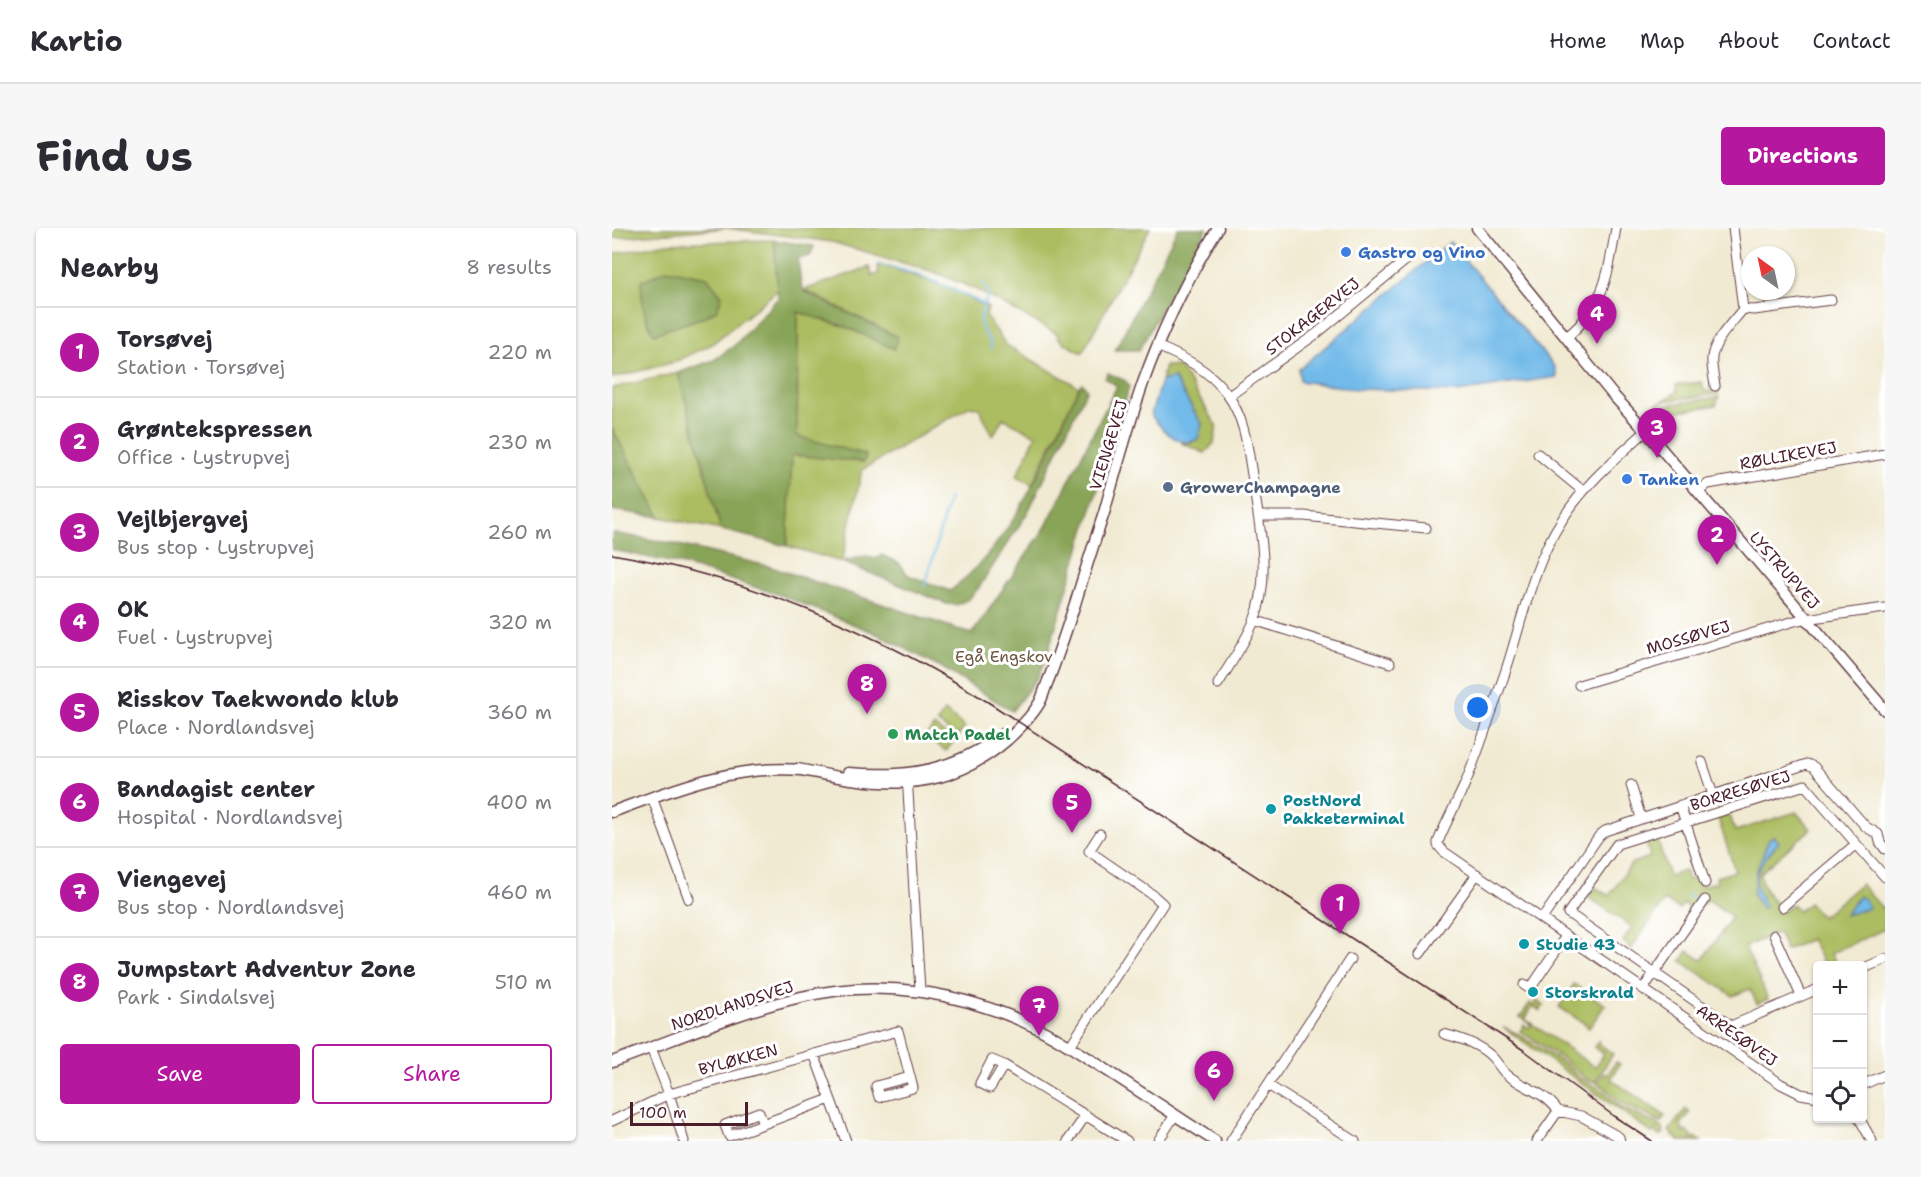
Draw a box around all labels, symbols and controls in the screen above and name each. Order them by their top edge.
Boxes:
text: Kartio [30,22,123,60]
text: Home [1549,27,1607,55]
text: Map [1640,27,1685,55]
text: About [1718,27,1779,55]
text: Contact [1812,27,1891,55]
button: Directions [1721,127,1885,185]
text: Find us [36,128,193,184]
place label: Gastro og Vino [1358,242,1485,263]
marker: Gastro og Vino [1339,245,1353,259]
north arrow [1741,246,1795,300]
text: Nearby [60,250,159,285]
text: 8 results [466,254,552,280]
street label: STOKAGERVEJ [1261,273,1364,360]
pin: 4 [1578,294,1616,344]
text: Torsøvej [117,325,212,354]
text: 1 [75,339,84,365]
text: 220 m [488,339,552,365]
text: Station · Torsøvej [117,354,285,380]
street label: VIENGEVEJ [1085,397,1132,493]
pin: 3 [1638,408,1676,458]
text: Grøntekspressen [117,415,312,444]
text: 2 [73,429,87,455]
text: 230 m [487,429,552,455]
street label: RØLLIKEVEJ [1738,437,1838,474]
text: Office · Lystrupvej [117,444,290,470]
place label: Tanken [1639,469,1699,490]
marker: Tanken [1620,472,1634,486]
place label: GrowerChampagne [1180,477,1341,498]
marker: GrowerChampagne [1161,480,1175,494]
text: Vejlbjergvej [117,505,248,534]
pin: 2 [1698,516,1736,565]
text: 3 [73,519,87,545]
text: 260 m [487,519,552,545]
street label: LYSTRUPVEJ [1745,527,1824,614]
text: Bus stop · Lystrupvej [117,534,314,560]
text: OK [117,595,148,624]
text: 4 [73,609,87,635]
text: 320 m [488,609,552,635]
street label: MOSSØVEJ [1644,616,1732,659]
text: Fuel · Lystrupvej [117,624,273,650]
park label: Egå Engskov [955,646,1053,667]
pin: 8 [848,664,886,714]
text: Risskov Taekwondo klub [117,685,399,714]
your location [1463,693,1492,722]
text: 5 [73,699,86,725]
text: 360 m [487,699,552,725]
text: Place · Nordlandsvej [117,714,315,740]
place label: Match Padel [905,724,1011,745]
marker: Match Padel [886,727,900,741]
street label: BORRESØVEJ [1688,765,1793,816]
text: Bandagist center [117,775,315,804]
pin: 5 [1052,784,1092,833]
text: 6 [73,789,87,815]
text: 400 m [486,789,552,815]
place label: PostNord Pakketerminal [1283,790,1405,829]
marker: PostNord Pakketerminal [1264,802,1278,816]
text: Hospital · Nordlandsvej [117,804,343,830]
text: Viengevej [117,865,226,894]
text: 7 [73,879,87,905]
text: 460 m [487,879,552,905]
pin: 1 [1320,884,1360,934]
text: Bus stop · Nordlandsvej [117,894,344,920]
place label: Studie 43 [1536,934,1615,955]
marker: Studie 43 [1517,937,1531,951]
text: Jumpstart Adventur Zone [117,955,416,984]
map controls [1813,961,1867,1123]
button: + [1813,961,1867,1015]
text: 8 [73,969,87,995]
text: 510 m [495,969,552,995]
street label: NORDLANDSVEJ [668,976,796,1035]
place label: Storskrald [1545,982,1634,1003]
text: Park · Sindalsvej [117,984,275,1010]
marker: Storskrald [1526,985,1540,999]
pin: 7 [1020,986,1058,1036]
street label: ARRESØVEJ [1692,1000,1781,1071]
button: − [1813,1015,1867,1069]
street label: BYLØKKEN [696,1039,780,1080]
button: Save [60,1044,300,1104]
button: Share [312,1044,552,1104]
pin: 6 [1194,1052,1234,1101]
button: locate [1813,1069,1867,1123]
scale bar [630,1099,748,1126]
text: 100 m [639,1102,687,1123]

